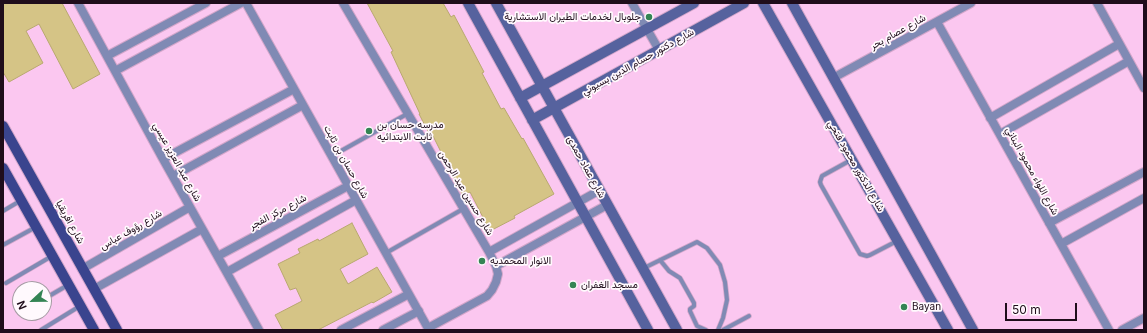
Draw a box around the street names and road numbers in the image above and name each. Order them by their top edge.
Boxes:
street label: شارع عصام بحر [868,12,928,52]
street label: شارع دكتور حسام الدين بسيوني [580,26,696,98]
street label: شارع الدكتور محمود فتحي [825,118,887,214]
street label: شارع عبد العزيز عيسي [150,120,204,204]
street label: شارع حسان بن ثابت [321,123,371,201]
street label: شارع اللواء محمود البناني [1003,125,1061,217]
street label: شارع عماد حمدى [564,134,608,200]
street label: شارع حسين عبد الرحمن [436,148,496,238]
street label: شارع مركز الفجر [247,192,309,232]
street label: شارع افريقيا [53,198,87,246]
street label: شارع رؤوف عباس [98,207,164,253]

